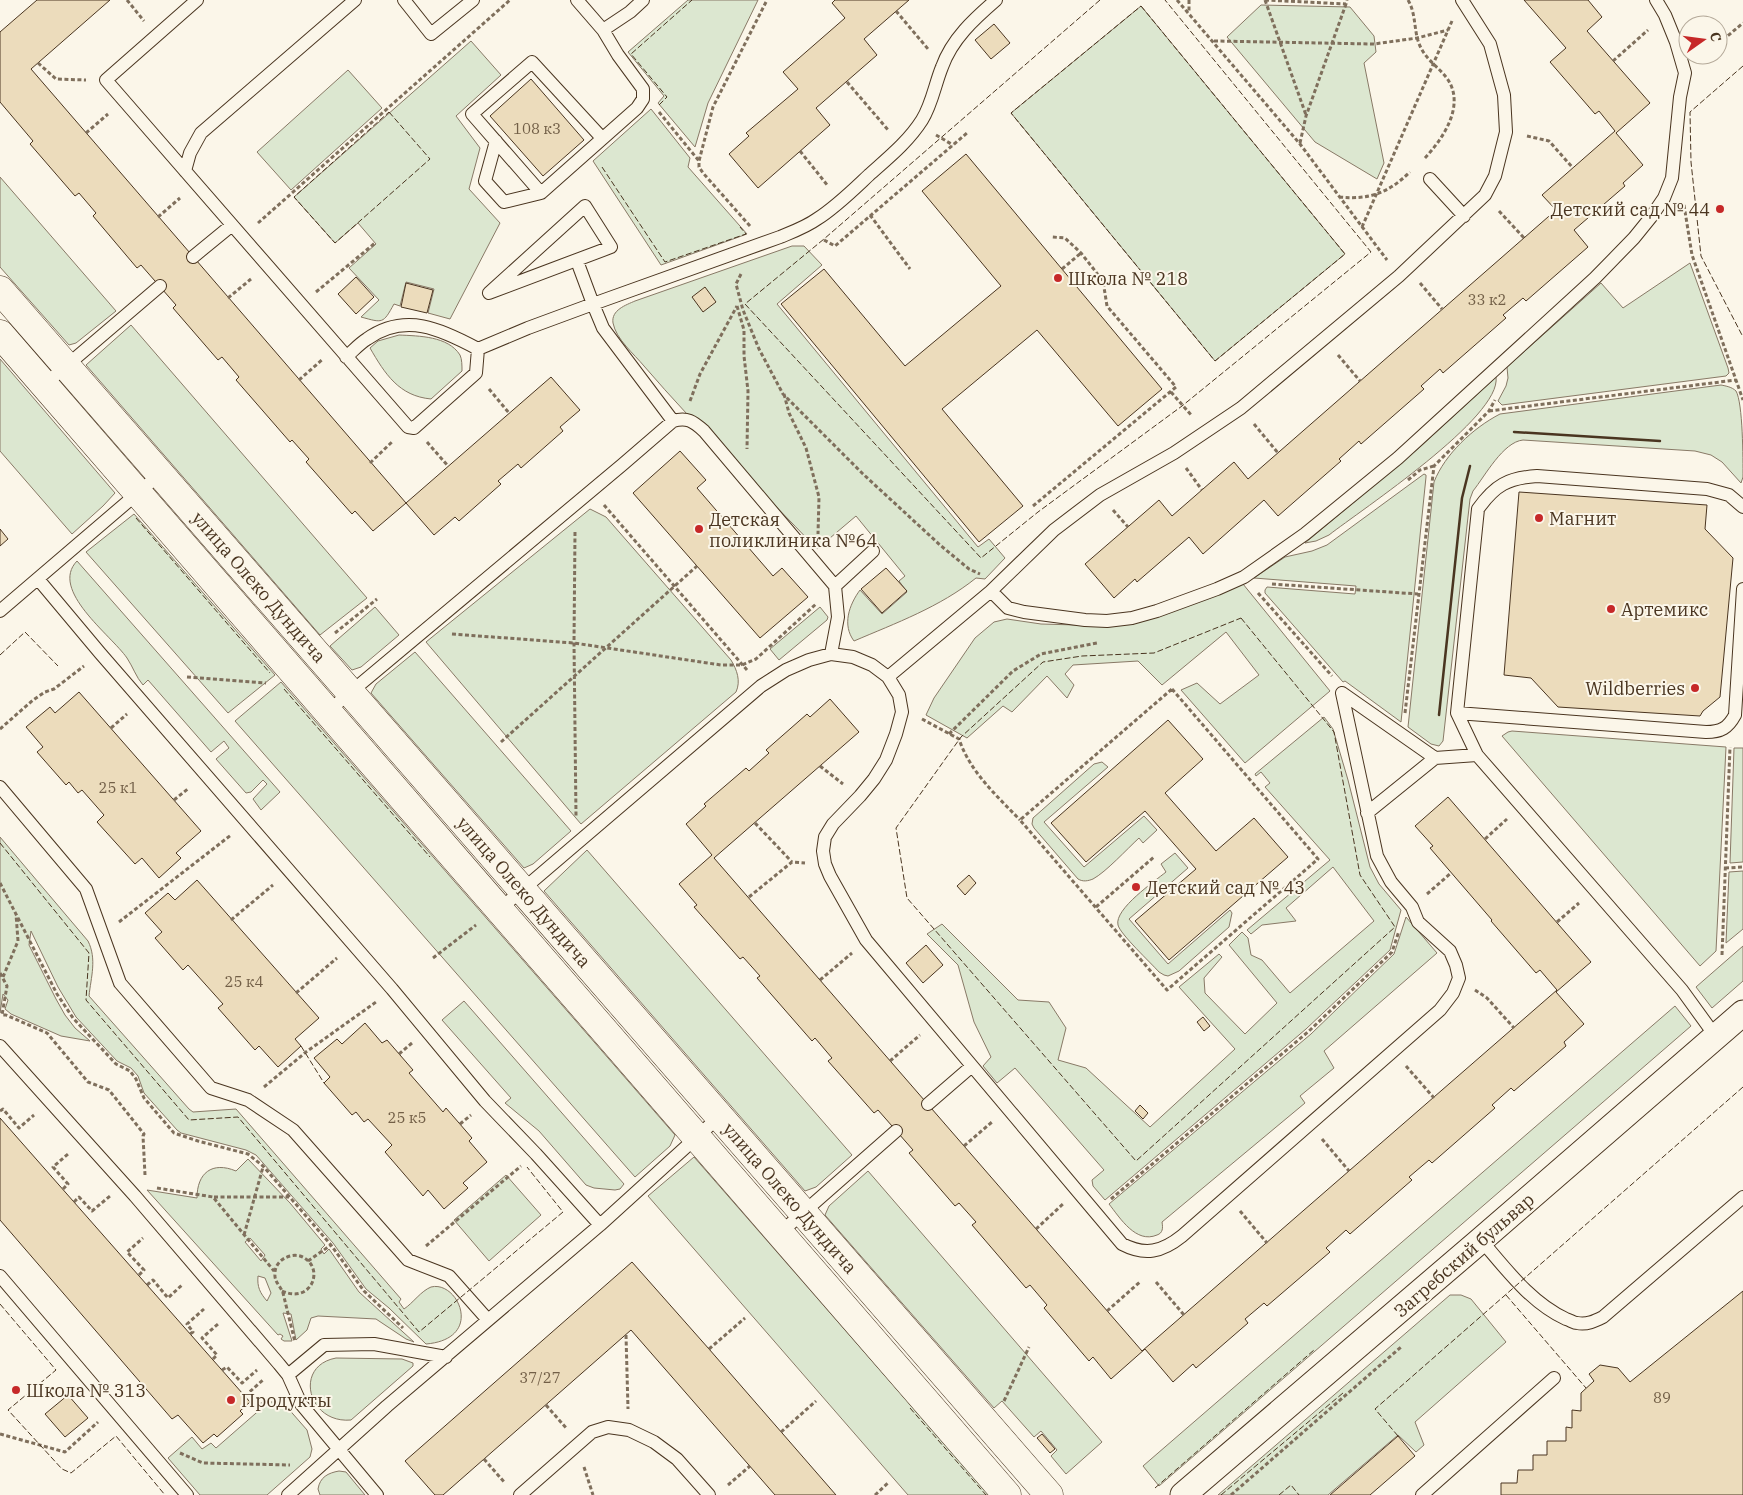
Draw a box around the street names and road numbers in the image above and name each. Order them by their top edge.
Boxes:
street label: улица Олеко Дундича [187,507,331,668]
street label: улица Олеко Дундича [452,812,596,973]
street label: улица Олеко Дундича [718,1118,862,1279]
street label: Загребский бульвар [1389,1188,1539,1322]

